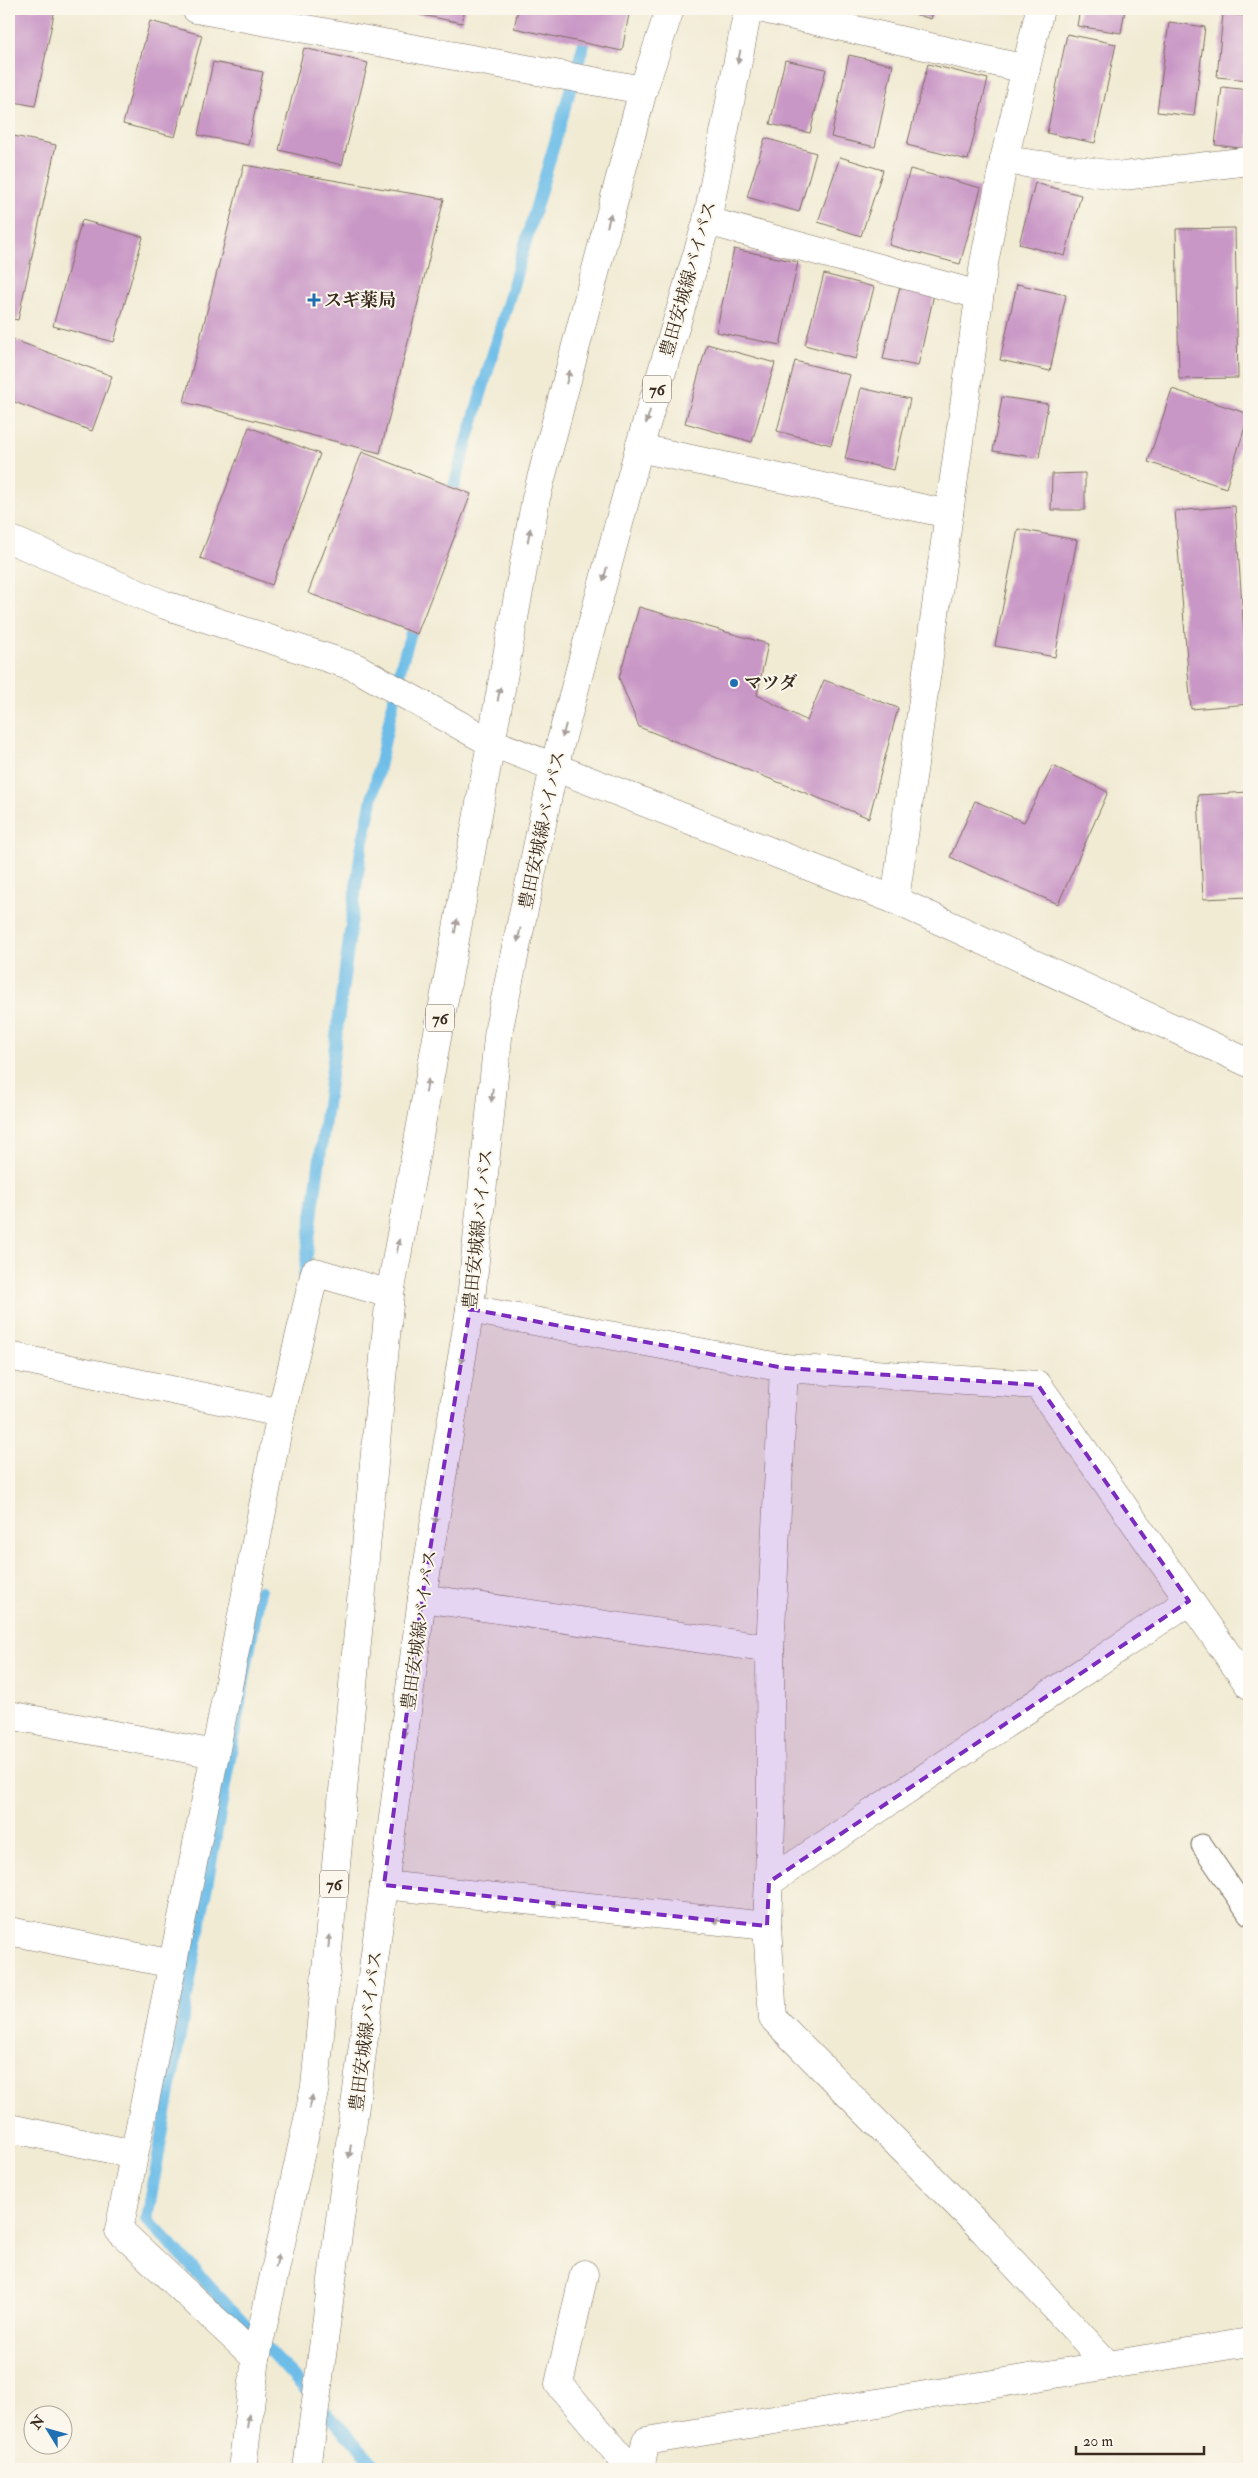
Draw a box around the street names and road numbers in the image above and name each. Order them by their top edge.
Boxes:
street label: 豊田安城線バイパス [655,198,722,360]
road number: 76 [643,376,671,402]
street label: 豊田安城線バイパス [514,749,571,912]
road number: 76 [426,1004,454,1032]
street label: 豊田安城線バイパス [459,1147,498,1311]
street label: 豊田安城線バイパス [397,1548,442,1712]
road number: 76 [320,1870,348,1898]
street label: 豊田安城線バイパス [345,1949,388,2113]

